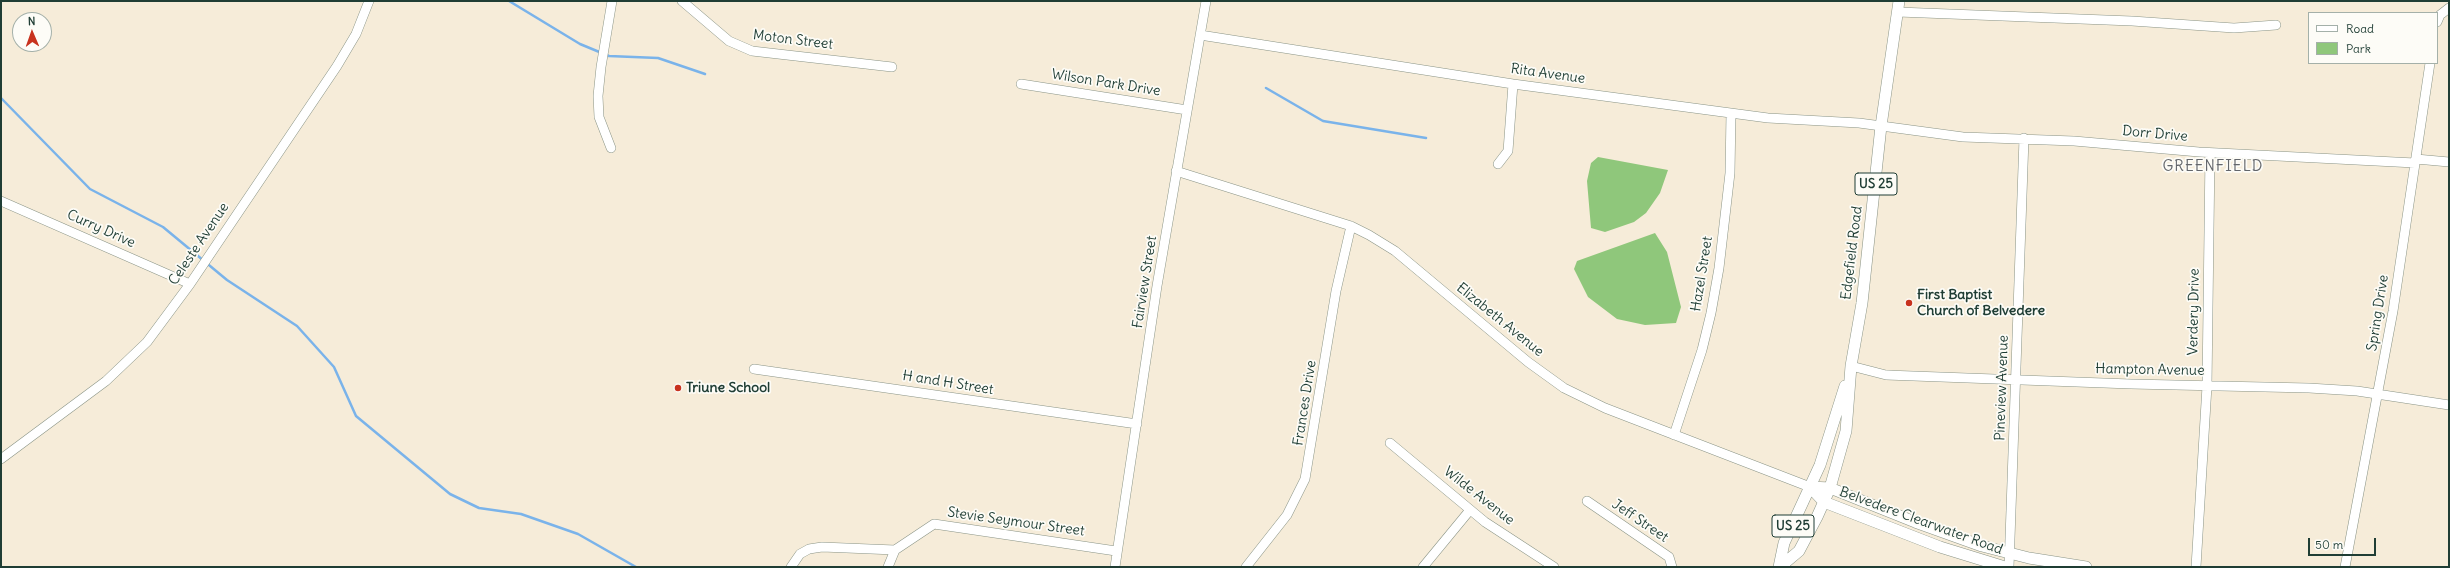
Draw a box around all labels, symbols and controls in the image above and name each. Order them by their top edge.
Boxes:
north arrow [12,12,52,52]
legend [2308,12,2438,64]
text: N [28,14,36,28]
text: Road [2346,21,2374,36]
street label: Moton Street [752,27,834,53]
text: Park [2346,41,2371,56]
street label: Rita Avenue [1510,60,1586,88]
street label: Wilson Park Drive [1050,66,1162,100]
street label: Dorr Drive [2122,123,2188,145]
district label: GREENFIELD [2163,158,2263,176]
road number: US 25 [1855,173,1897,195]
street label: Celeste Avenue [165,200,233,288]
street label: Edgefield Road [1838,205,1866,301]
street label: Curry Drive [64,206,138,252]
street label: Fairview Street [1129,235,1161,329]
street label: Hazel Street [1688,235,1716,313]
street label: Verdery Drive [2185,268,2203,356]
street label: Spring Drive [2364,274,2392,352]
street label: Elizabeth Avenue [1453,280,1547,360]
place label: First Baptist Church of Belvedere [1917,287,2045,320]
marker: First Baptist Church of Belvedere [1904,298,1914,308]
street label: Pineview Avenue [1992,335,2012,441]
street label: Frances Drive [1290,359,1320,447]
street label: Hampton Avenue [2095,361,2205,379]
street label: H and H Street [901,368,995,398]
place label: Triune School [686,380,770,396]
marker: Triune School [673,383,683,393]
street label: Wilde Avenue [1440,463,1518,529]
street label: Belvedere Clearwater Road [1837,484,2005,558]
street label: Jeff Street [1609,496,1671,546]
street label: Stevie Seymour Street [946,504,1086,540]
road number: US 25 [1772,515,1814,537]
scale bar [2310,530,2378,556]
text: 50 m [2315,537,2343,552]

